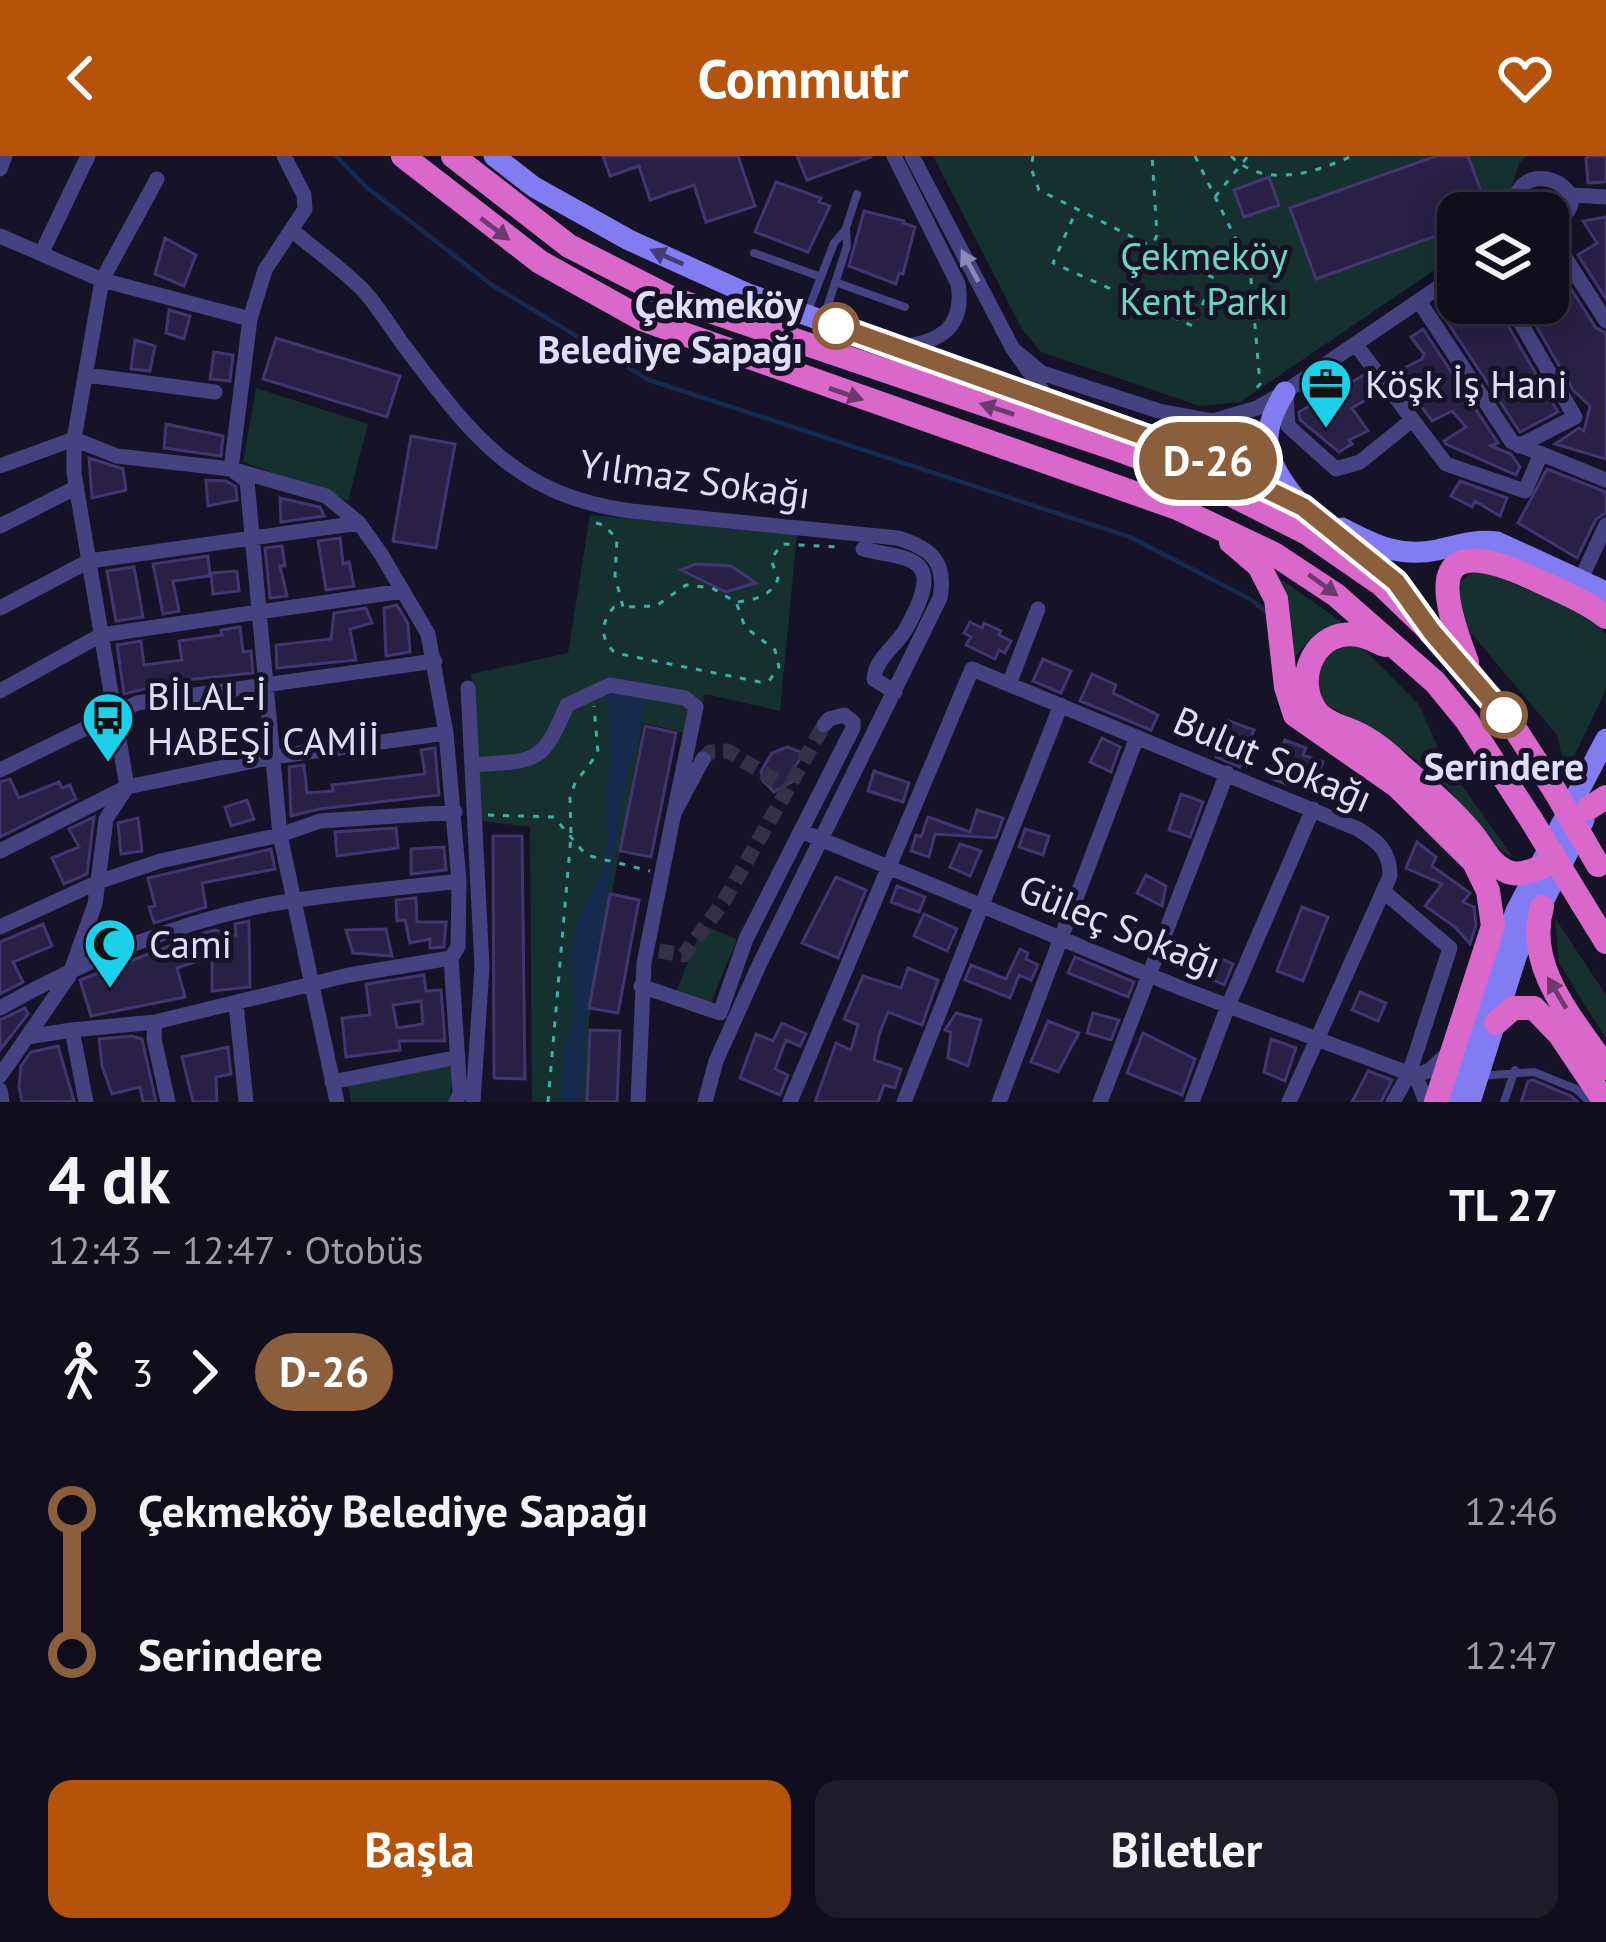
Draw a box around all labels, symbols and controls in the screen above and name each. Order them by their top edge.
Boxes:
text: Commutr [697,43,909,113]
icon: back [48,45,114,111]
icon: heart [1492,45,1558,111]
map controls [1437,192,1569,324]
button: layers [1437,192,1569,324]
one-way arrow [479,216,511,240]
park label: Çekmeköy Kent Parkı [1120,230,1288,326]
one-way arrow [649,247,684,267]
one-way arrow [960,249,980,284]
place label: Çekmeköy Belediye Sapağı [537,278,803,374]
marker: Çekmeköy Belediye Sapağı [814,304,858,348]
office icon: Köşk İş Hani [1298,356,1354,430]
place label: Köşk İş Hani [1365,358,1568,409]
one-way arrow [828,385,865,404]
one-way arrow [979,399,1015,417]
line badge: D-26 [1124,422,1292,500]
text: D-26 [1163,433,1253,488]
street label: Yılmaz Sokağı [576,437,814,520]
one-way arrow [1307,573,1339,597]
place label: BİLAL-İ HABEŞİ CAMİİ [147,670,380,766]
bus stop icon: BİLAL-İ HABEŞİ CAMİİ [80,690,136,764]
marker: Serindere [1482,693,1526,737]
street label: Bulut Sokağı [1166,694,1380,823]
place label: Serindere [1424,740,1584,791]
street label: Güleç Sokağı [1012,862,1229,989]
mosque icon: Cami [82,916,138,990]
place label: Cami [149,918,232,969]
one-way arrow [1547,976,1568,1010]
text: 4 dk [48,1136,170,1221]
text: TL 27 [1449,1175,1558,1233]
text: 12:43 – 12:47 · Otobüs [48,1224,423,1275]
icon: walk [48,1339,114,1405]
icon: forward [171,1339,237,1405]
text: D-26 [279,1344,369,1399]
text: 3 [132,1347,153,1398]
text: Çekmeköy Belediye Sapağı [138,1481,648,1539]
text: 12:46 [1464,1485,1558,1536]
text: Serindere [138,1625,323,1683]
text: 12:47 [1464,1629,1558,1680]
button: Başla [48,1780,791,1918]
button: Biletler [815,1780,1558,1918]

